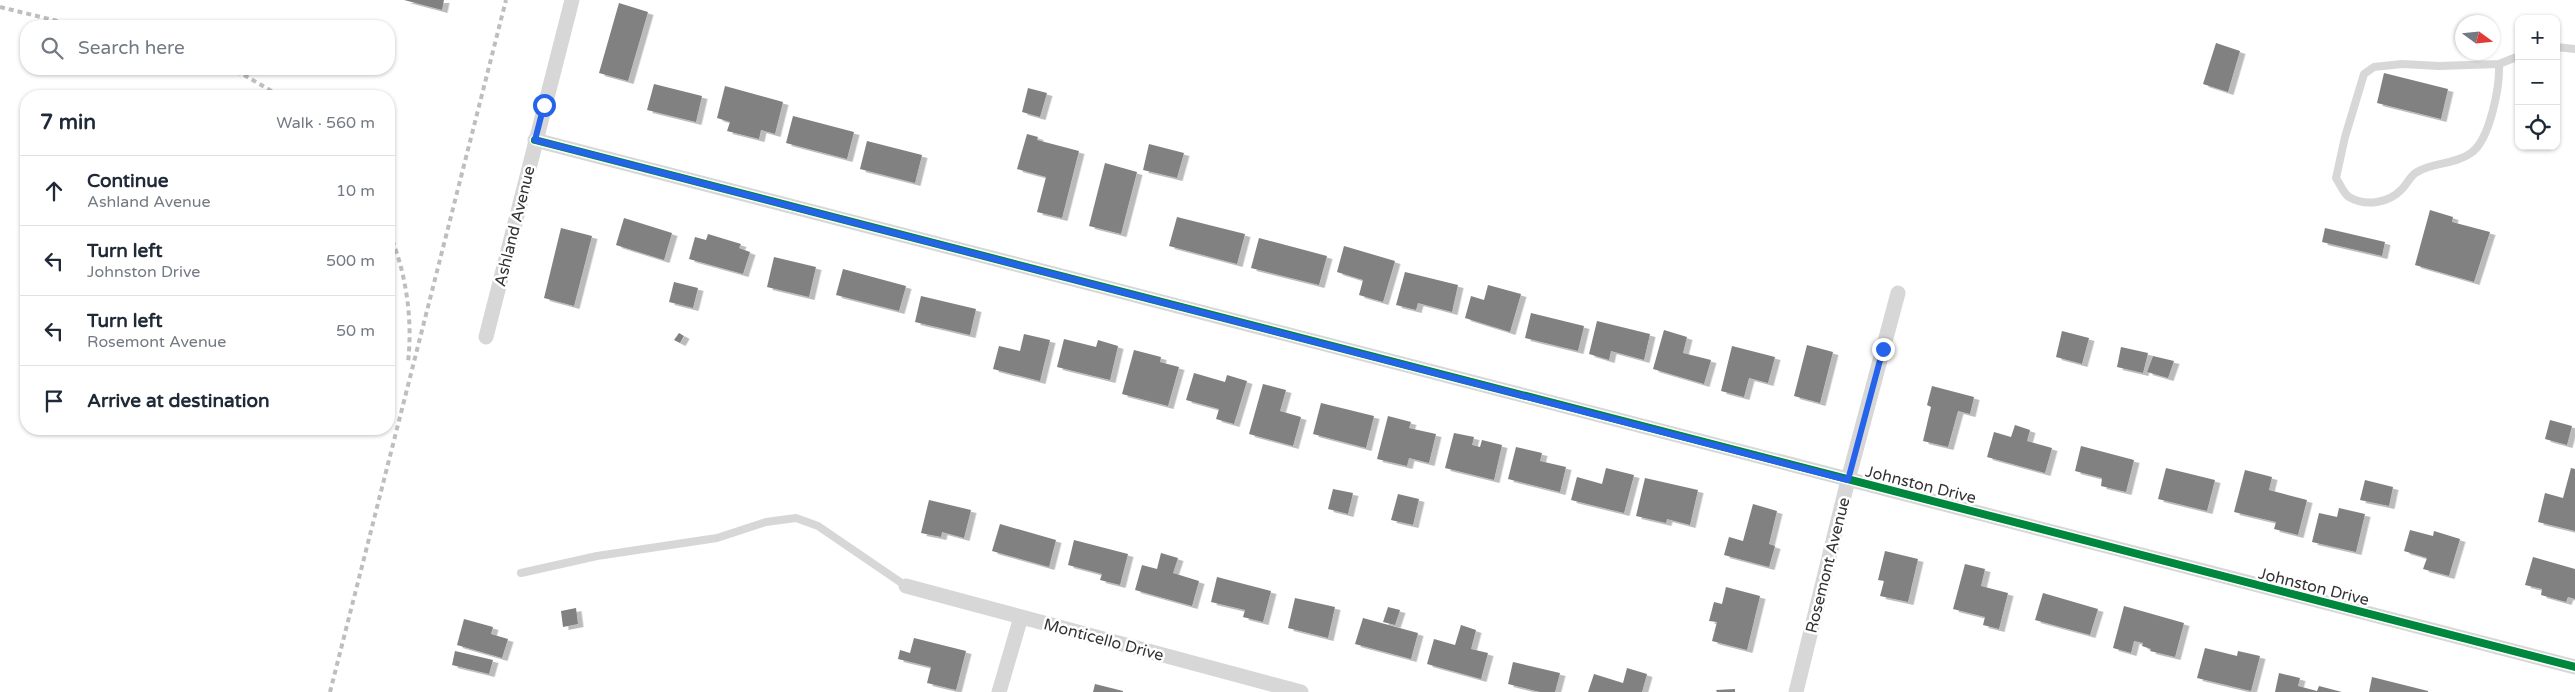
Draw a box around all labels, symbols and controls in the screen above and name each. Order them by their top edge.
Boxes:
north arrow [2455,15,2500,60]
map controls [2515,15,2560,150]
button: + [2515,15,2560,60]
search box [20,20,395,75]
icon: search [38,34,66,62]
text: Search here [78,37,185,59]
button: − [2515,60,2560,105]
route start [533,94,556,117]
button: locate [2515,105,2560,150]
text: 7 min [40,110,96,135]
text: Walk · 560 m [276,113,375,133]
street label: Ashland Avenue [490,164,540,289]
text: Continue [87,170,169,192]
icon: ahead [40,177,68,205]
text: 10 m [336,181,375,201]
text: Ashland Avenue [87,192,211,212]
text: Turn left [87,240,163,262]
icon: left [40,247,68,275]
text: 500 m [326,251,375,271]
text: Johnston Drive [87,262,200,282]
text: Turn left [87,310,163,332]
icon: left [40,317,68,345]
text: 50 m [336,321,375,341]
text: Rosemont Avenue [87,332,226,352]
route end [1872,338,1895,361]
icon: arrive [40,387,68,415]
text: Arrive at destination [87,390,270,412]
street label: Johnston Drive [1863,462,1978,508]
street label: Rosemont Avenue [1801,495,1855,635]
street label: Johnston Drive [2256,564,2371,610]
street label: Monticello Drive [1042,614,1166,666]

